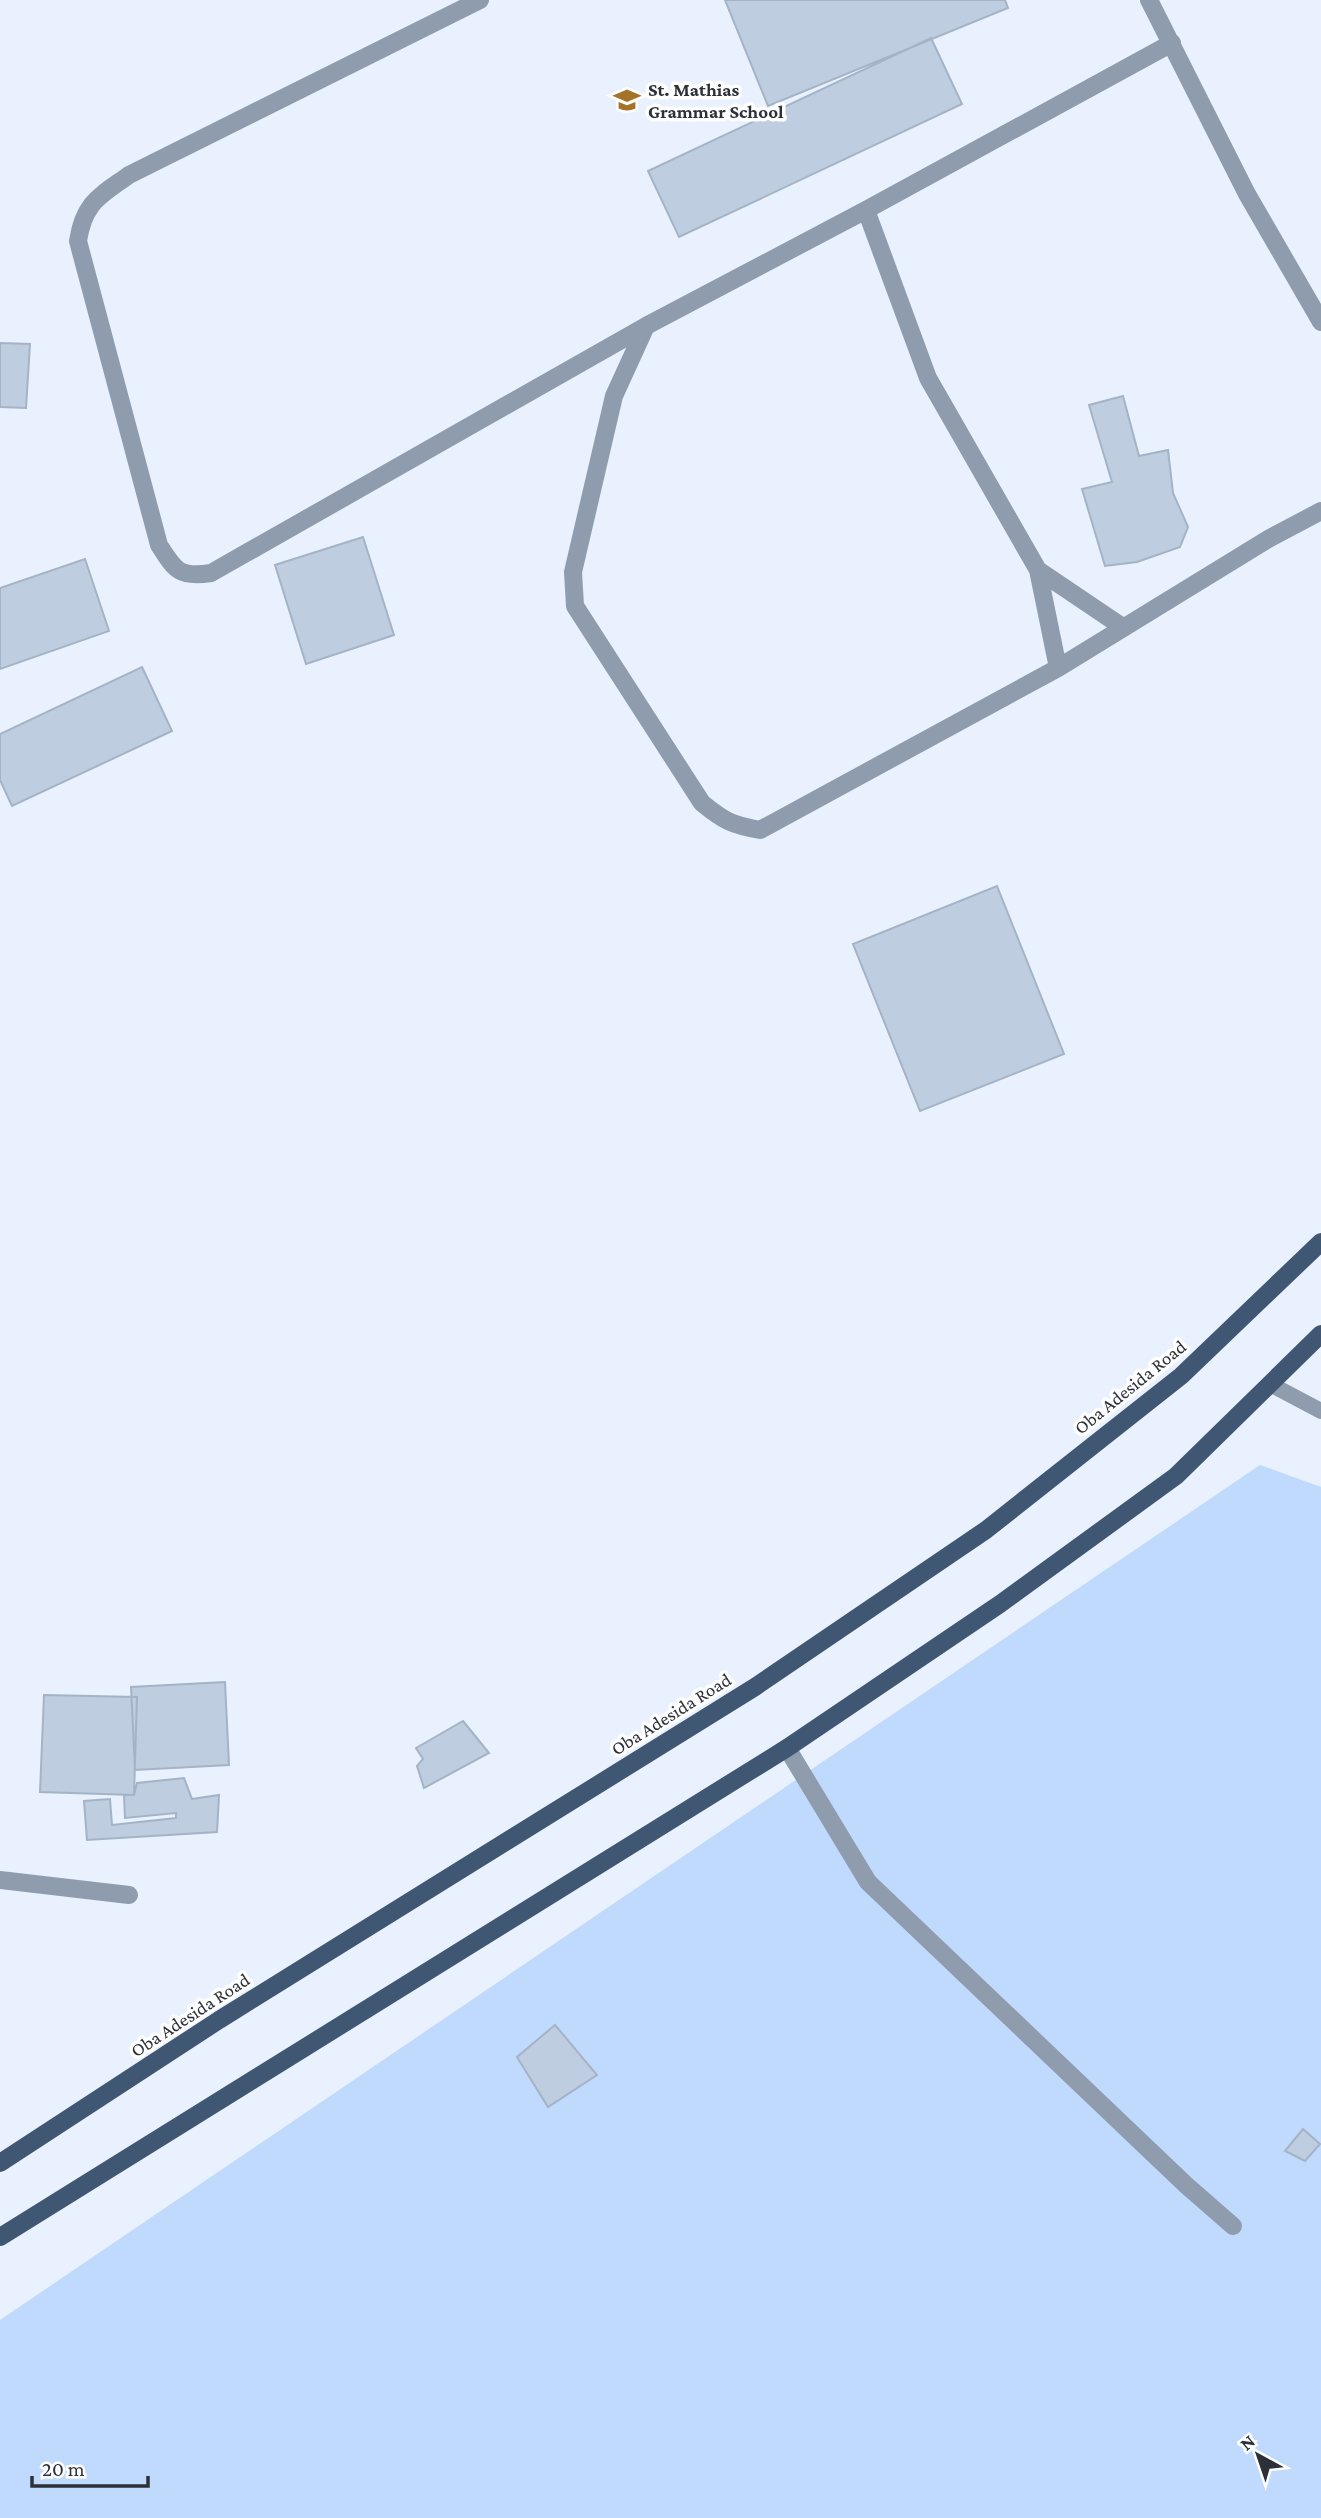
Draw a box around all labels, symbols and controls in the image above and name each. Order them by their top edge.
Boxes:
place label: St. Mathias Grammar School [648,79,784,122]
school or university icon: St. Mathias Grammar School [612,85,642,115]
street label: Oba Adesida Road [1070,1336,1190,1438]
street label: Oba Adesida Road [607,1669,735,1759]
street label: Oba Adesida Road [127,1969,253,2061]
north arrow [1223,2420,1293,2490]
text: N [1236,2430,1259,2455]
scale bar [32,2444,147,2488]
text: 20 m [42,2457,85,2481]

